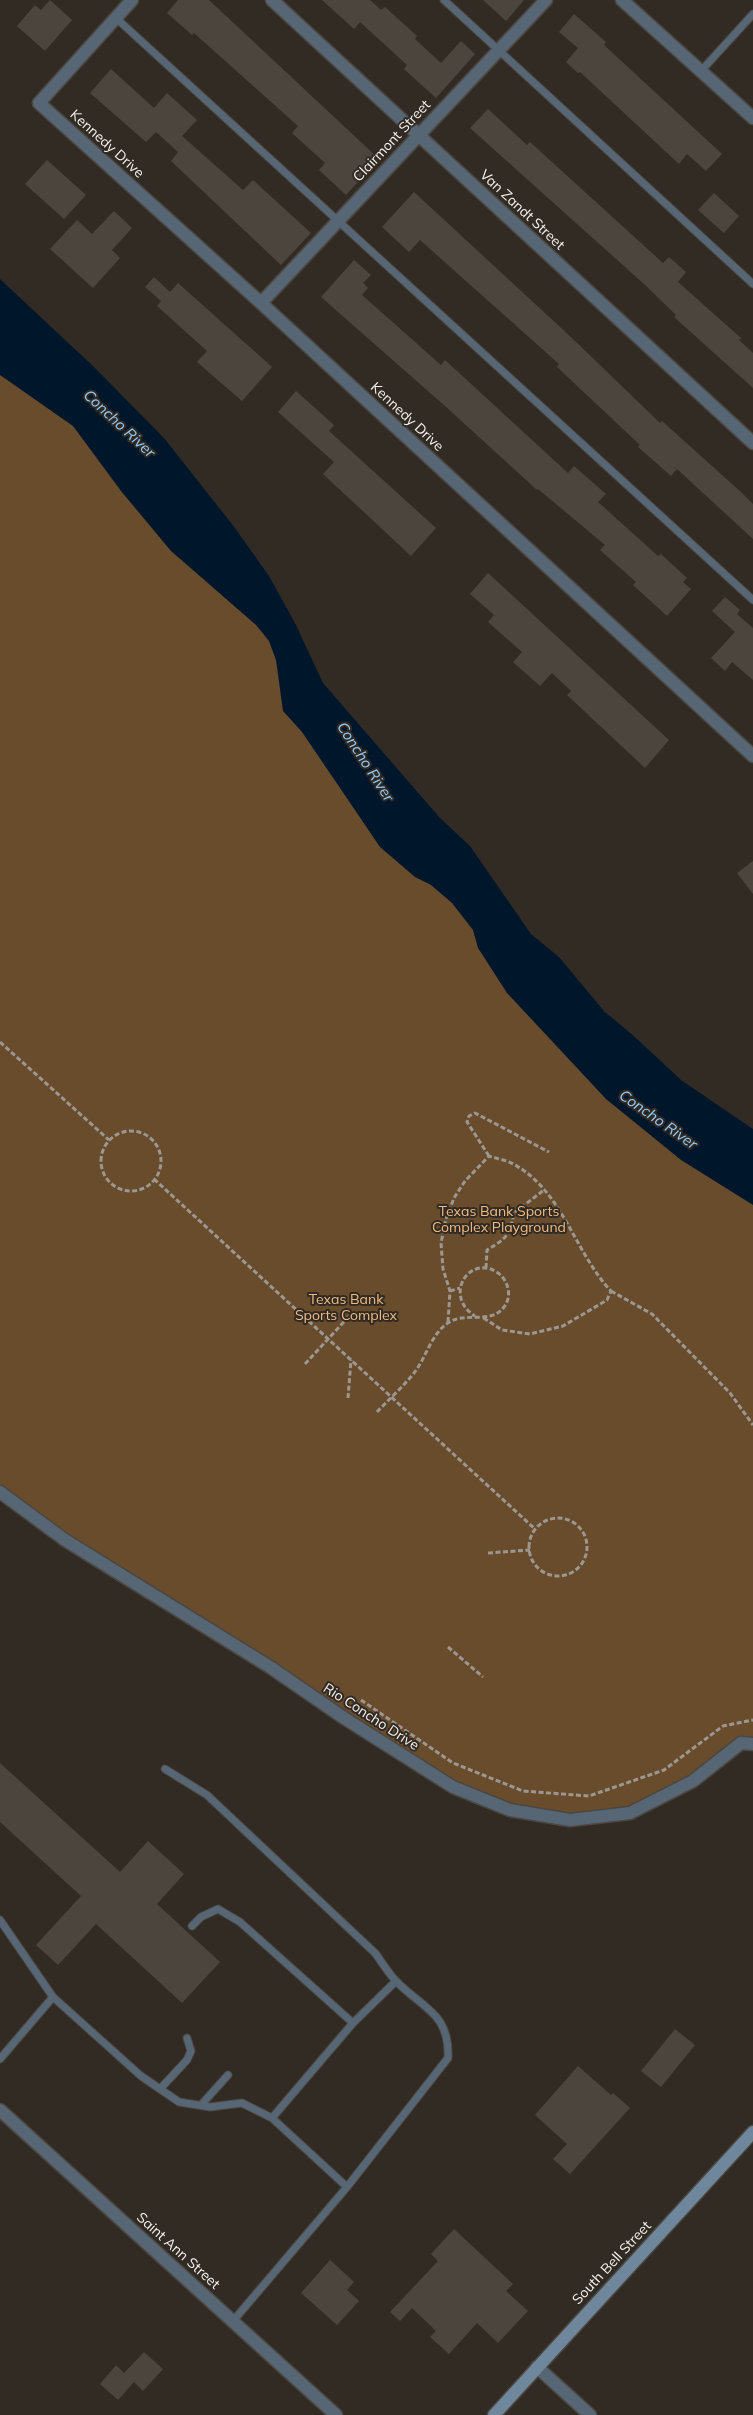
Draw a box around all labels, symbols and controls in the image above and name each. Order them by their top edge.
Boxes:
street label: Clairmont Street [350,97,434,185]
street label: Kennedy Drive [67,106,147,182]
street label: Van Zandt Street [476,166,568,254]
street label: Kennedy Drive [367,379,447,455]
water label: Concho River [80,386,158,462]
water label: Concho River [333,719,397,805]
water label: Concho River [615,1086,701,1154]
park label: Texas Bank Sports Complex Playground [432,1204,566,1236]
park label: Texas Bank Sports Complex [295,1292,397,1324]
street label: Rio Concho Drive [320,1680,422,1754]
street label: Saint Ann Street [133,2209,223,2293]
street label: South Bell Street [569,2218,655,2308]

